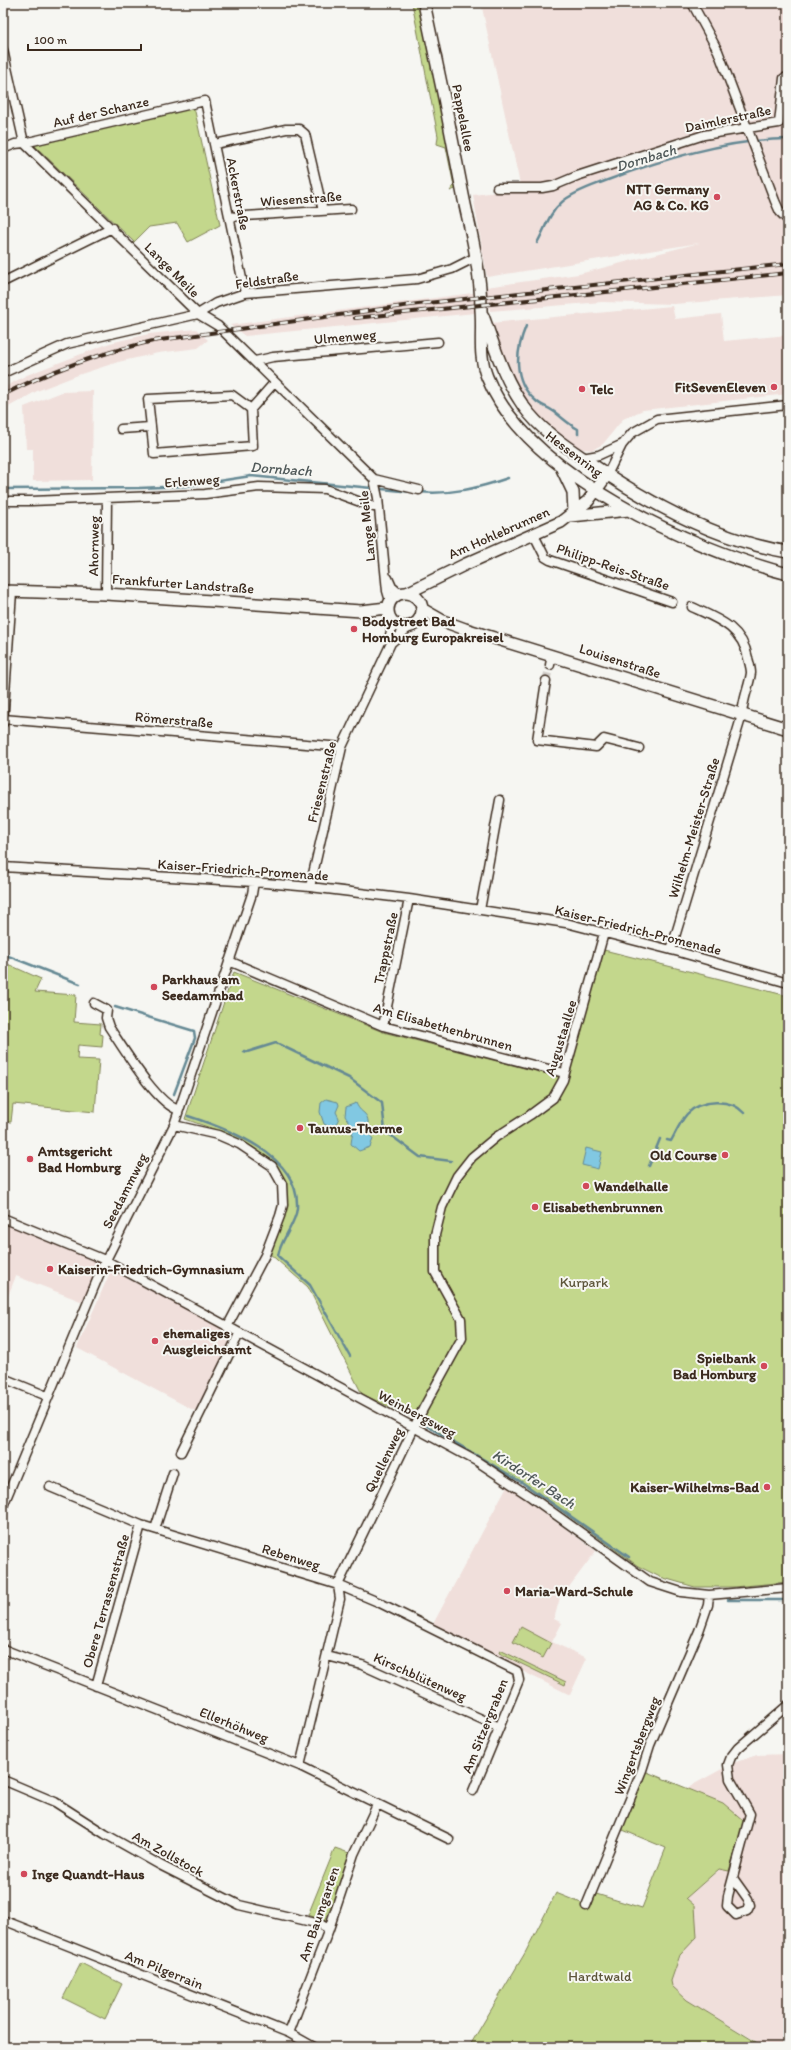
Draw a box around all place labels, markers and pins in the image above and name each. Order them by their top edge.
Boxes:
place label: NTT Germany AG & Co. KG [626,181,709,214]
marker: NTT Germany AG & Co. KG [712,192,722,202]
place label: FitSevenEleven [675,379,766,396]
place label: Telc [589,381,614,398]
marker: FitSevenEleven [769,382,779,392]
marker: Telc [577,384,587,394]
place label: Bodystreet Bad Homburg Europakreisel [362,613,504,646]
marker: Bodystreet Bad Homburg Europakreisel [349,624,359,634]
place label: Parkhaus am Seedammbad [162,971,244,1004]
marker: Parkhaus am Seedammbad [149,982,159,992]
place label: Taunus-Therme [307,1120,403,1137]
marker: Taunus-Therme [295,1123,305,1133]
place label: Amtsgericht Bad Homburg [37,1143,122,1176]
place label: Old Course [650,1147,717,1164]
marker: Old Course [720,1150,730,1160]
marker: Amtsgericht Bad Homburg [25,1154,35,1164]
place label: Wandelhalle [594,1178,668,1195]
marker: Wandelhalle [581,1181,591,1191]
place label: Elisabethenbrunnen [543,1199,663,1216]
marker: Elisabethenbrunnen [530,1202,540,1212]
place label: Kaiserin-Friedrich-Gymnasium [58,1261,245,1278]
marker: Kaiserin-Friedrich-Gymnasium [45,1264,55,1274]
place label: ehemaliges Ausgleichsamt [162,1325,252,1358]
marker: ehemaliges Ausgleichsamt [150,1336,160,1346]
place label: Spielbank Bad Homburg [673,1350,757,1383]
marker: Spielbank Bad Homburg [759,1361,769,1371]
place label: Kaiser-Wilhelms-Bad [630,1479,759,1496]
marker: Kaiser-Wilhelms-Bad [762,1482,772,1492]
place label: Maria-Ward-Schule [515,1583,633,1600]
marker: Maria-Ward-Schule [502,1586,512,1596]
place label: Inge Quandt-Haus [32,1866,145,1883]
marker: Inge Quandt-Haus [19,1869,29,1879]

